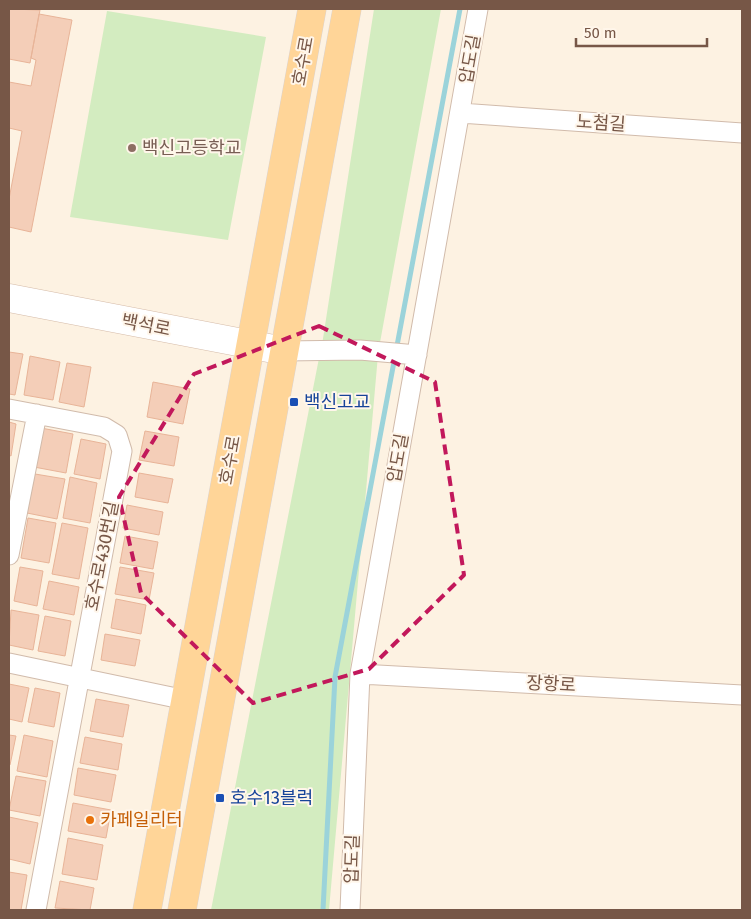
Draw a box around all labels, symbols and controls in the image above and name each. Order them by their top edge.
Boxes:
scale bar [576,15,707,47]
text: 50 m [584,24,617,42]
street label: 압도길 [455,33,485,85]
street label: 호수로 [288,35,318,87]
street label: 노첨길 [575,110,627,136]
place label: 백신고등학교 [142,137,241,159]
marker: 백신고등학교 [126,142,138,154]
street label: 백석로 [120,309,172,341]
place label: 백신고교 [304,391,370,413]
marker: 백신고교 [288,396,300,408]
street label: 압도길 [383,432,413,484]
street label: 호수로 [215,434,245,486]
street label: 호수로430번길 [81,499,123,613]
street label: 장항로 [526,672,576,696]
place label: 호수13블럭 [230,787,313,809]
marker: 호수13블럭 [214,792,226,804]
place label: 카페일리터 [100,809,183,831]
marker: 카페일리터 [84,814,96,826]
street label: 압도길 [340,834,364,884]

